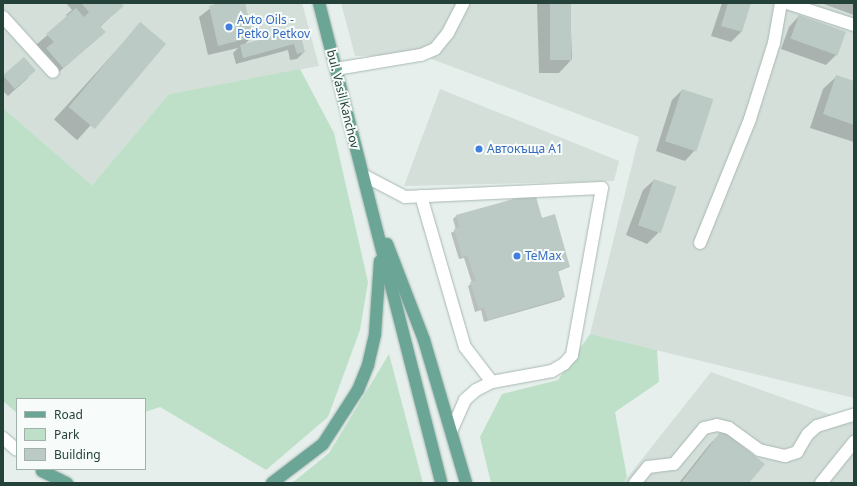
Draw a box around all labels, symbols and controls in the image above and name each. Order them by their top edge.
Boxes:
place label: Avto Oils - Petko Petkov [237,13,310,41]
marker: Avto Oils - Petko Petkov [224,22,234,32]
street label: bul. Vasil Kanchov [324,48,362,150]
place label: Автокъща А1 [487,142,563,156]
marker: Автокъща А1 [474,144,484,154]
place label: TeMax [525,249,562,263]
marker: TeMax [512,251,522,261]
legend [16,398,146,470]
text: Road [54,406,83,423]
text: Park [54,426,79,443]
text: Building [54,446,101,463]

